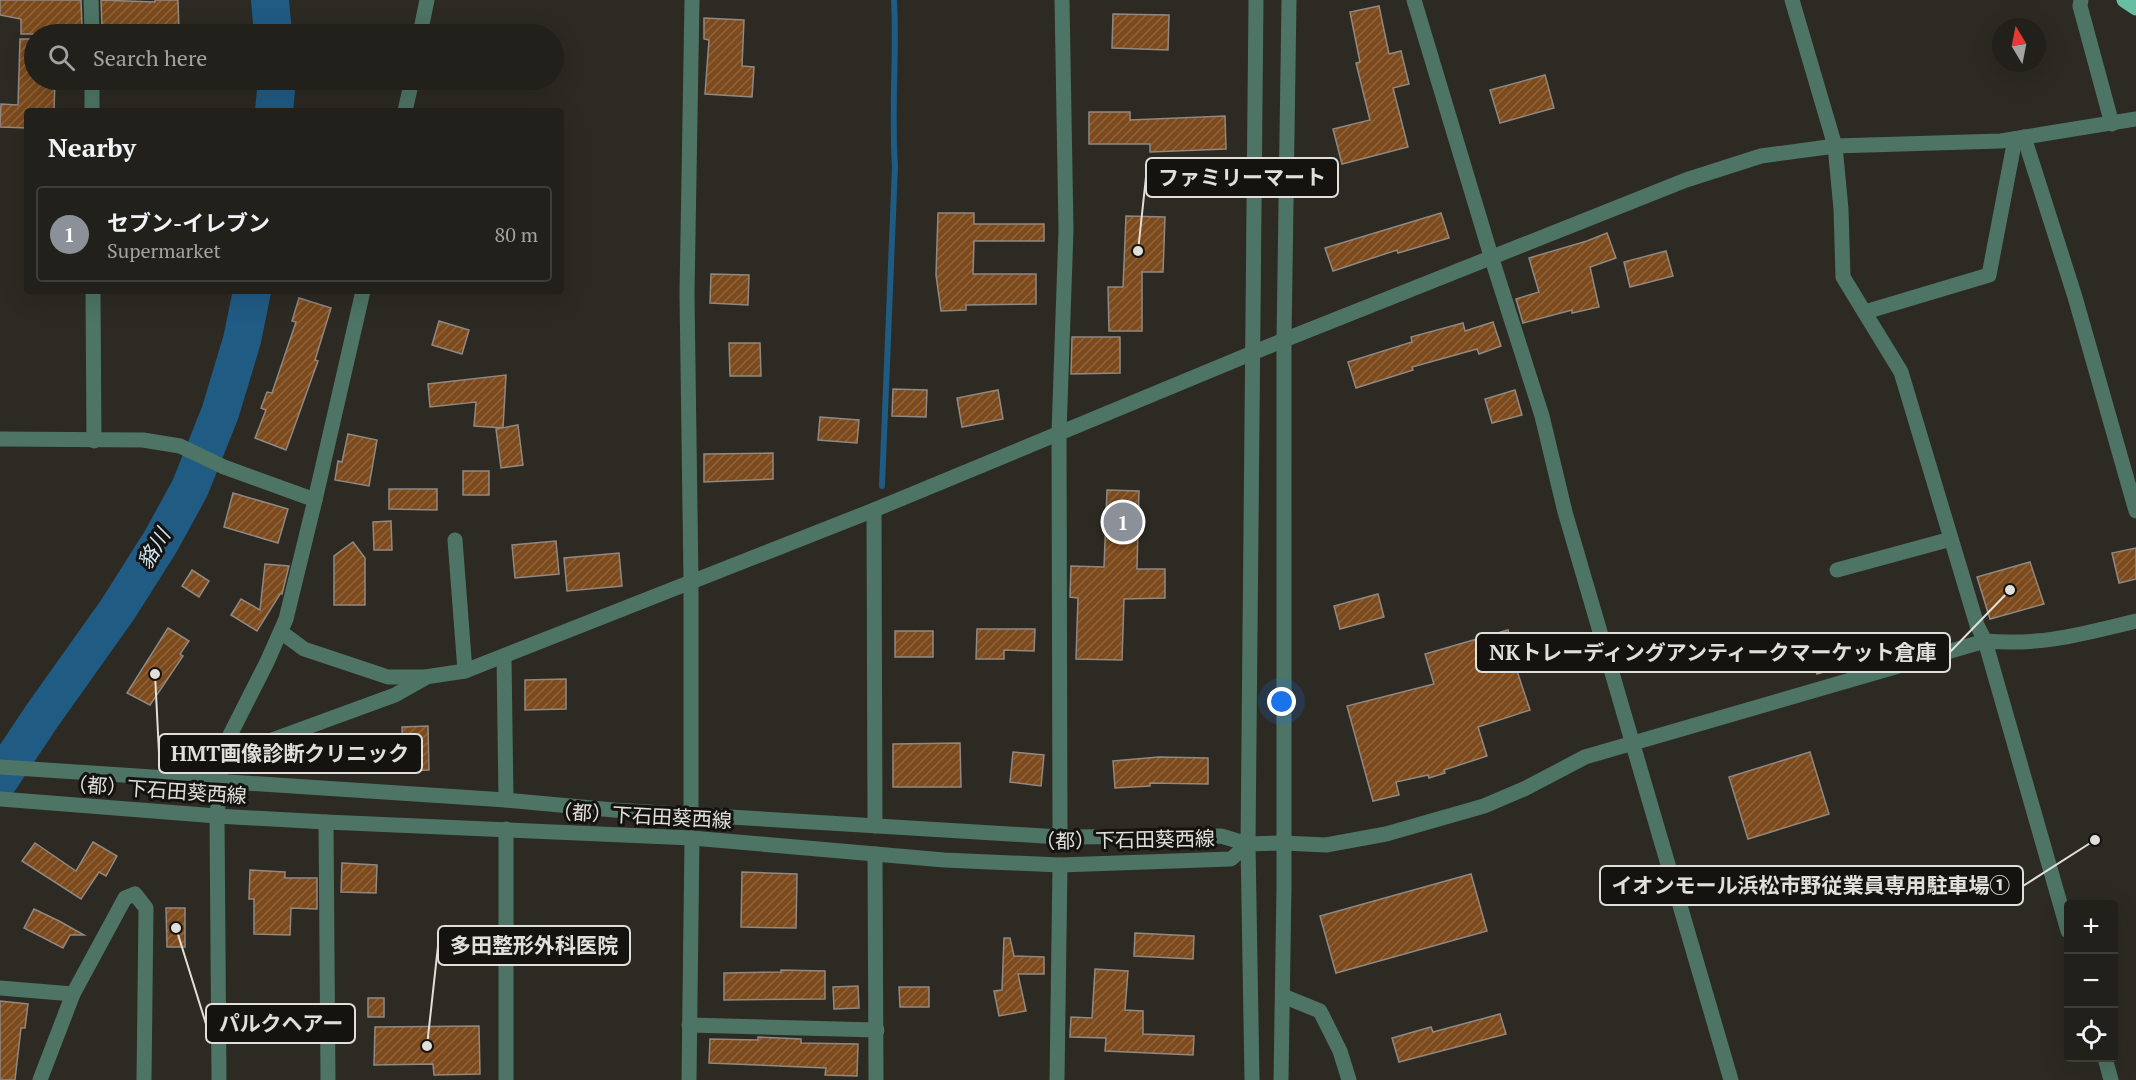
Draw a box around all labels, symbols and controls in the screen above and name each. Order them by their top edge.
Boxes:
north arrow [1992,18,2046,72]
search box [24,24,564,90]
icon: search [45,41,78,74]
text: Search here [93,43,207,72]
text: Nearby [48,130,136,164]
callout: ファミリーマート [1146,158,1338,197]
text: ファミリーマート [1158,163,1326,191]
text: セブン-イレブン [107,208,270,237]
text: 1 [64,221,75,248]
text: 80 m [495,221,538,248]
text: Supermarket [107,237,221,264]
pin: 1 [1104,500,1142,544]
water label: 貉川 [130,522,177,574]
callout: NKトレーディングアンティークマーケット倉庫 [1476,633,1950,672]
text: NKトレーディングアンティークマーケット倉庫 [1489,638,1937,666]
your location [1267,687,1296,716]
callout: HMT画像診断クリニック [159,734,422,773]
text: HMT画像診断クリニック [171,739,409,767]
street label: （都）下石田葵西線 [66,770,248,809]
street label: （都）下石田葵西線 [551,797,733,834]
street label: （都）下石田葵西線 [1035,824,1215,855]
callout: イオンモール浜松市野従業員専用駐車場① [1600,866,2023,905]
text: イオンモール浜松市野従業員専用駐車場① [1612,871,2011,899]
map controls [2064,900,2118,1062]
button: + [2064,900,2118,954]
callout: 多田整形外科医院 [438,926,630,965]
text: 多田整形外科医院 [450,931,618,959]
button: − [2064,954,2118,1008]
callout: パルクヘアー [206,1004,355,1043]
button: locate [2064,1008,2118,1062]
text: パルクヘアー [219,1009,343,1037]

